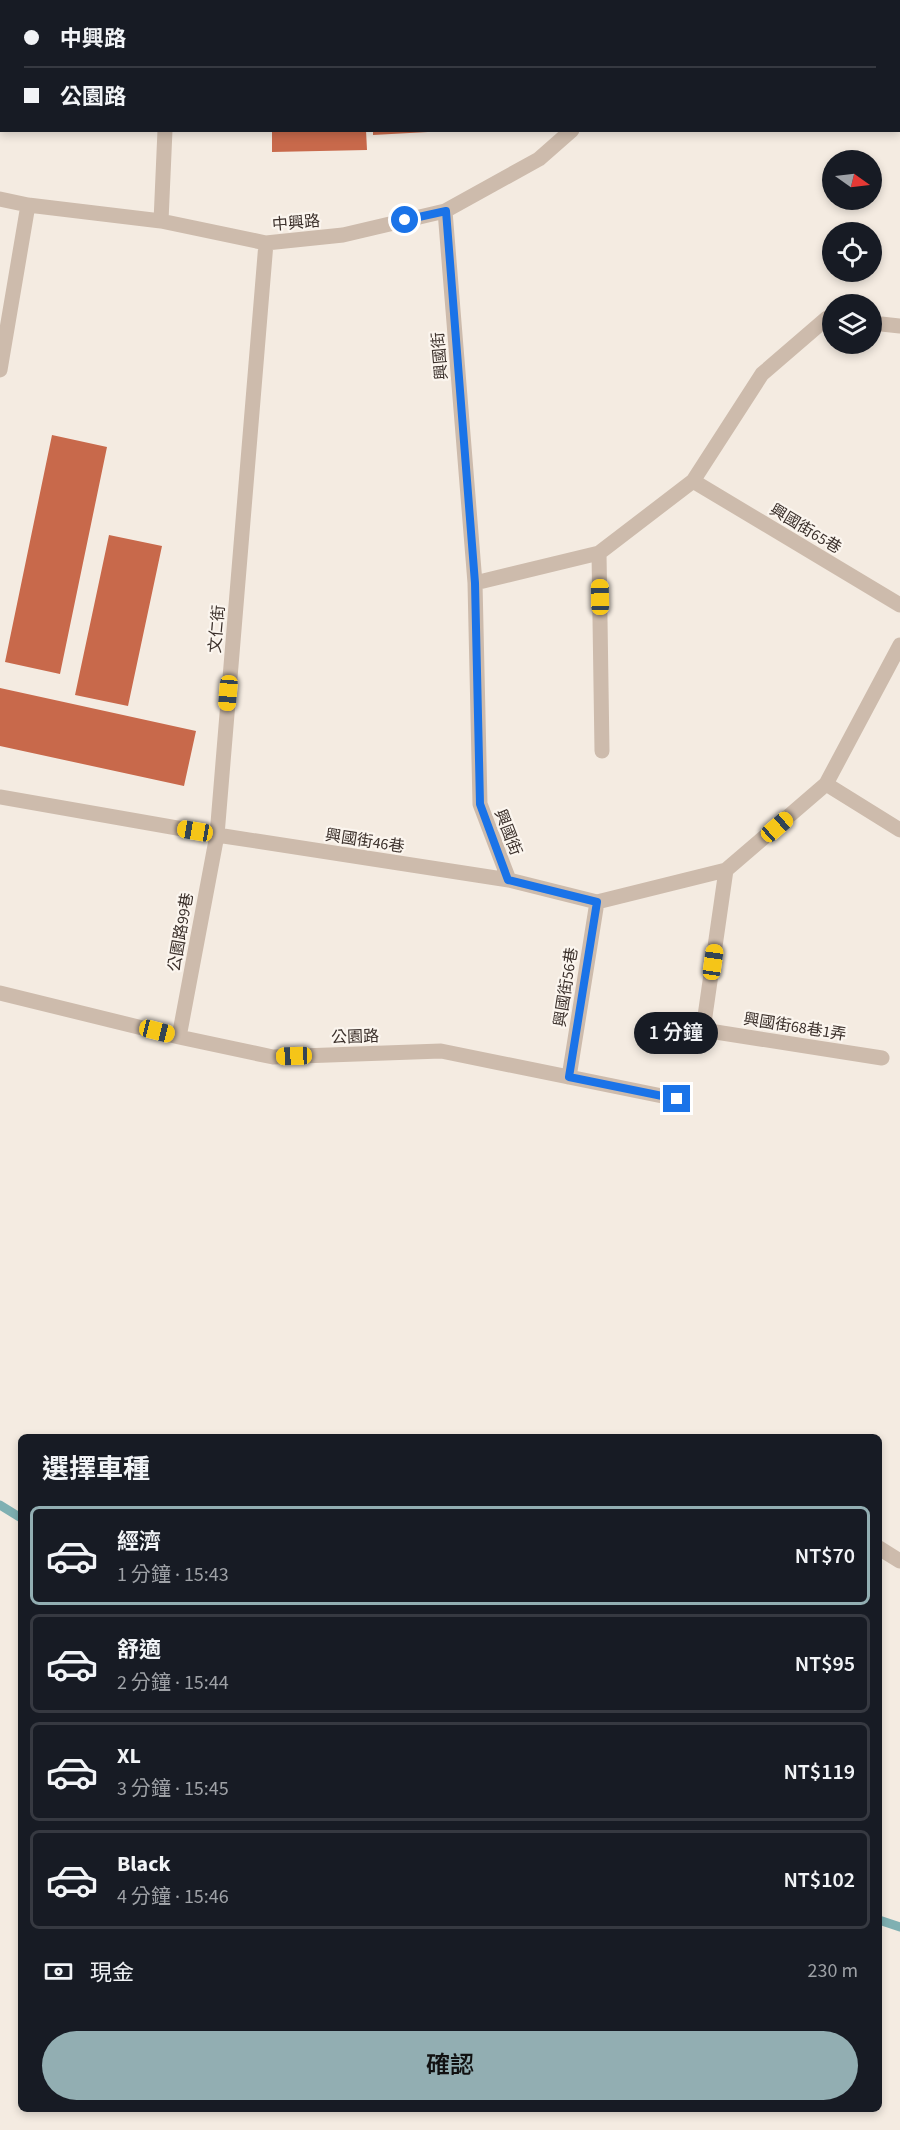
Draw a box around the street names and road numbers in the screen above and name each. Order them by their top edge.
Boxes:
street label: 中興路 [271,210,321,236]
street label: 興國街 [427,331,453,381]
street label: 興國街65巷 [766,499,845,559]
street label: 文仁街 [204,604,230,654]
street label: 興國街 [489,806,527,859]
street label: 興國街46巷 [324,824,406,858]
street label: 公園路99巷 [163,891,199,973]
street label: 興國街56巷 [549,946,583,1028]
street label: 興國街68巷1弄 [742,1008,848,1046]
street label: 公園路 [331,1025,379,1049]

